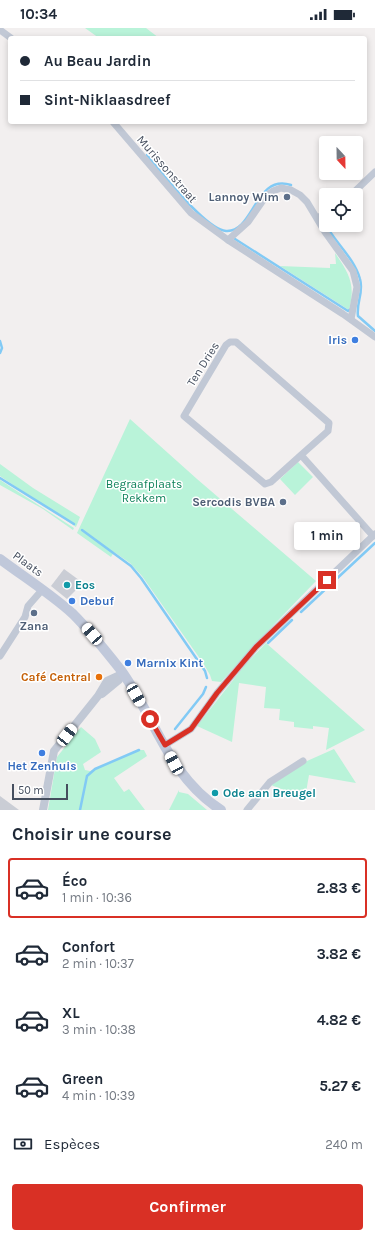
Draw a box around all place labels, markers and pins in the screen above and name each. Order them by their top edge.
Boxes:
place label: Lannoy Wim [209,190,279,204]
marker: Lannoy Wim [282,192,292,202]
place label: Iris [328,333,347,347]
marker: Iris [350,335,360,345]
place label: Sercodis BVBA [192,495,275,509]
marker: Sercodis BVBA [278,497,288,507]
place label: Eos [75,578,95,592]
marker: Eos [62,580,72,590]
place label: Debuf [80,594,114,608]
marker: Debuf [67,596,77,606]
marker: Zana [29,608,39,618]
place label: Zana [19,619,49,633]
place label: Marnix Kint [136,656,204,670]
marker: Marnix Kint [123,658,133,668]
place label: Café Central [21,670,91,684]
marker: Café Central [94,672,104,682]
marker: Het Zenhuis [37,748,47,758]
place label: Het Zenhuis [7,759,77,773]
place label: Ode aan Breugel [223,786,316,800]
marker: Ode aan Breugel [210,788,220,798]

